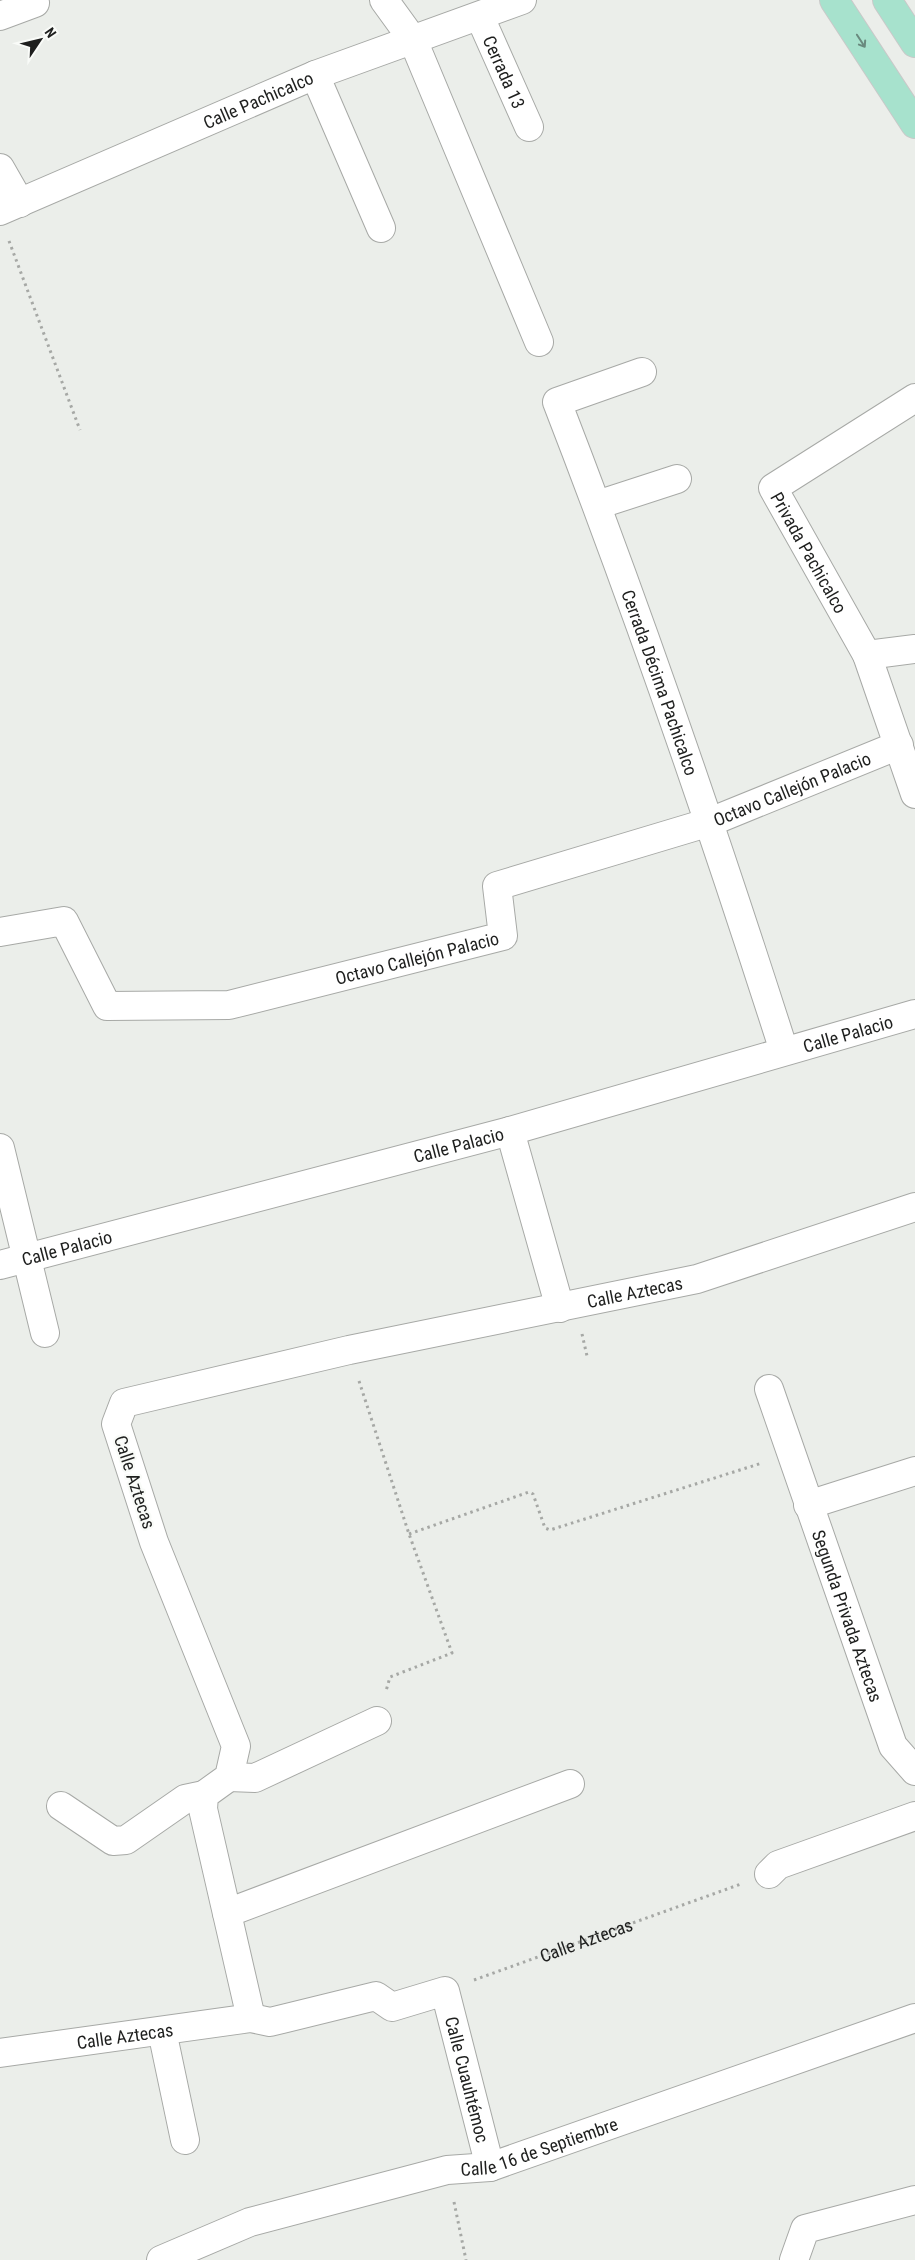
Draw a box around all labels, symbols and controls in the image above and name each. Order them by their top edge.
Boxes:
north arrow [15,15,65,65]
text: N [42,24,60,41]
street label: Cerrada 13 [479,32,530,111]
one-way arrow [856,33,866,47]
street label: Calle Pachicalco [200,67,316,133]
street label: Privada Pachicalco [767,488,852,617]
street label: Cerrada Décima Pachicalco [618,587,703,778]
street label: Octavo Callejón Palacio [710,747,874,830]
street label: Octavo Callejón Palacio [333,927,501,988]
street label: Calle Palacio [801,1010,895,1056]
street label: Calle Palacio [411,1123,506,1166]
street label: Calle Palacio [19,1226,114,1269]
street label: Calle Aztecas [585,1272,684,1312]
street label: Calle Aztecas [110,1433,160,1531]
street label: Segunda Privada Aztecas [808,1527,887,1704]
street label: Calle Aztecas [537,1913,635,1966]
street label: Calle Cuauhtémoc [441,2014,494,2145]
street label: Calle Aztecas [75,2018,174,2053]
street label: Calle 16 de Septiembre [460,2113,620,2180]

